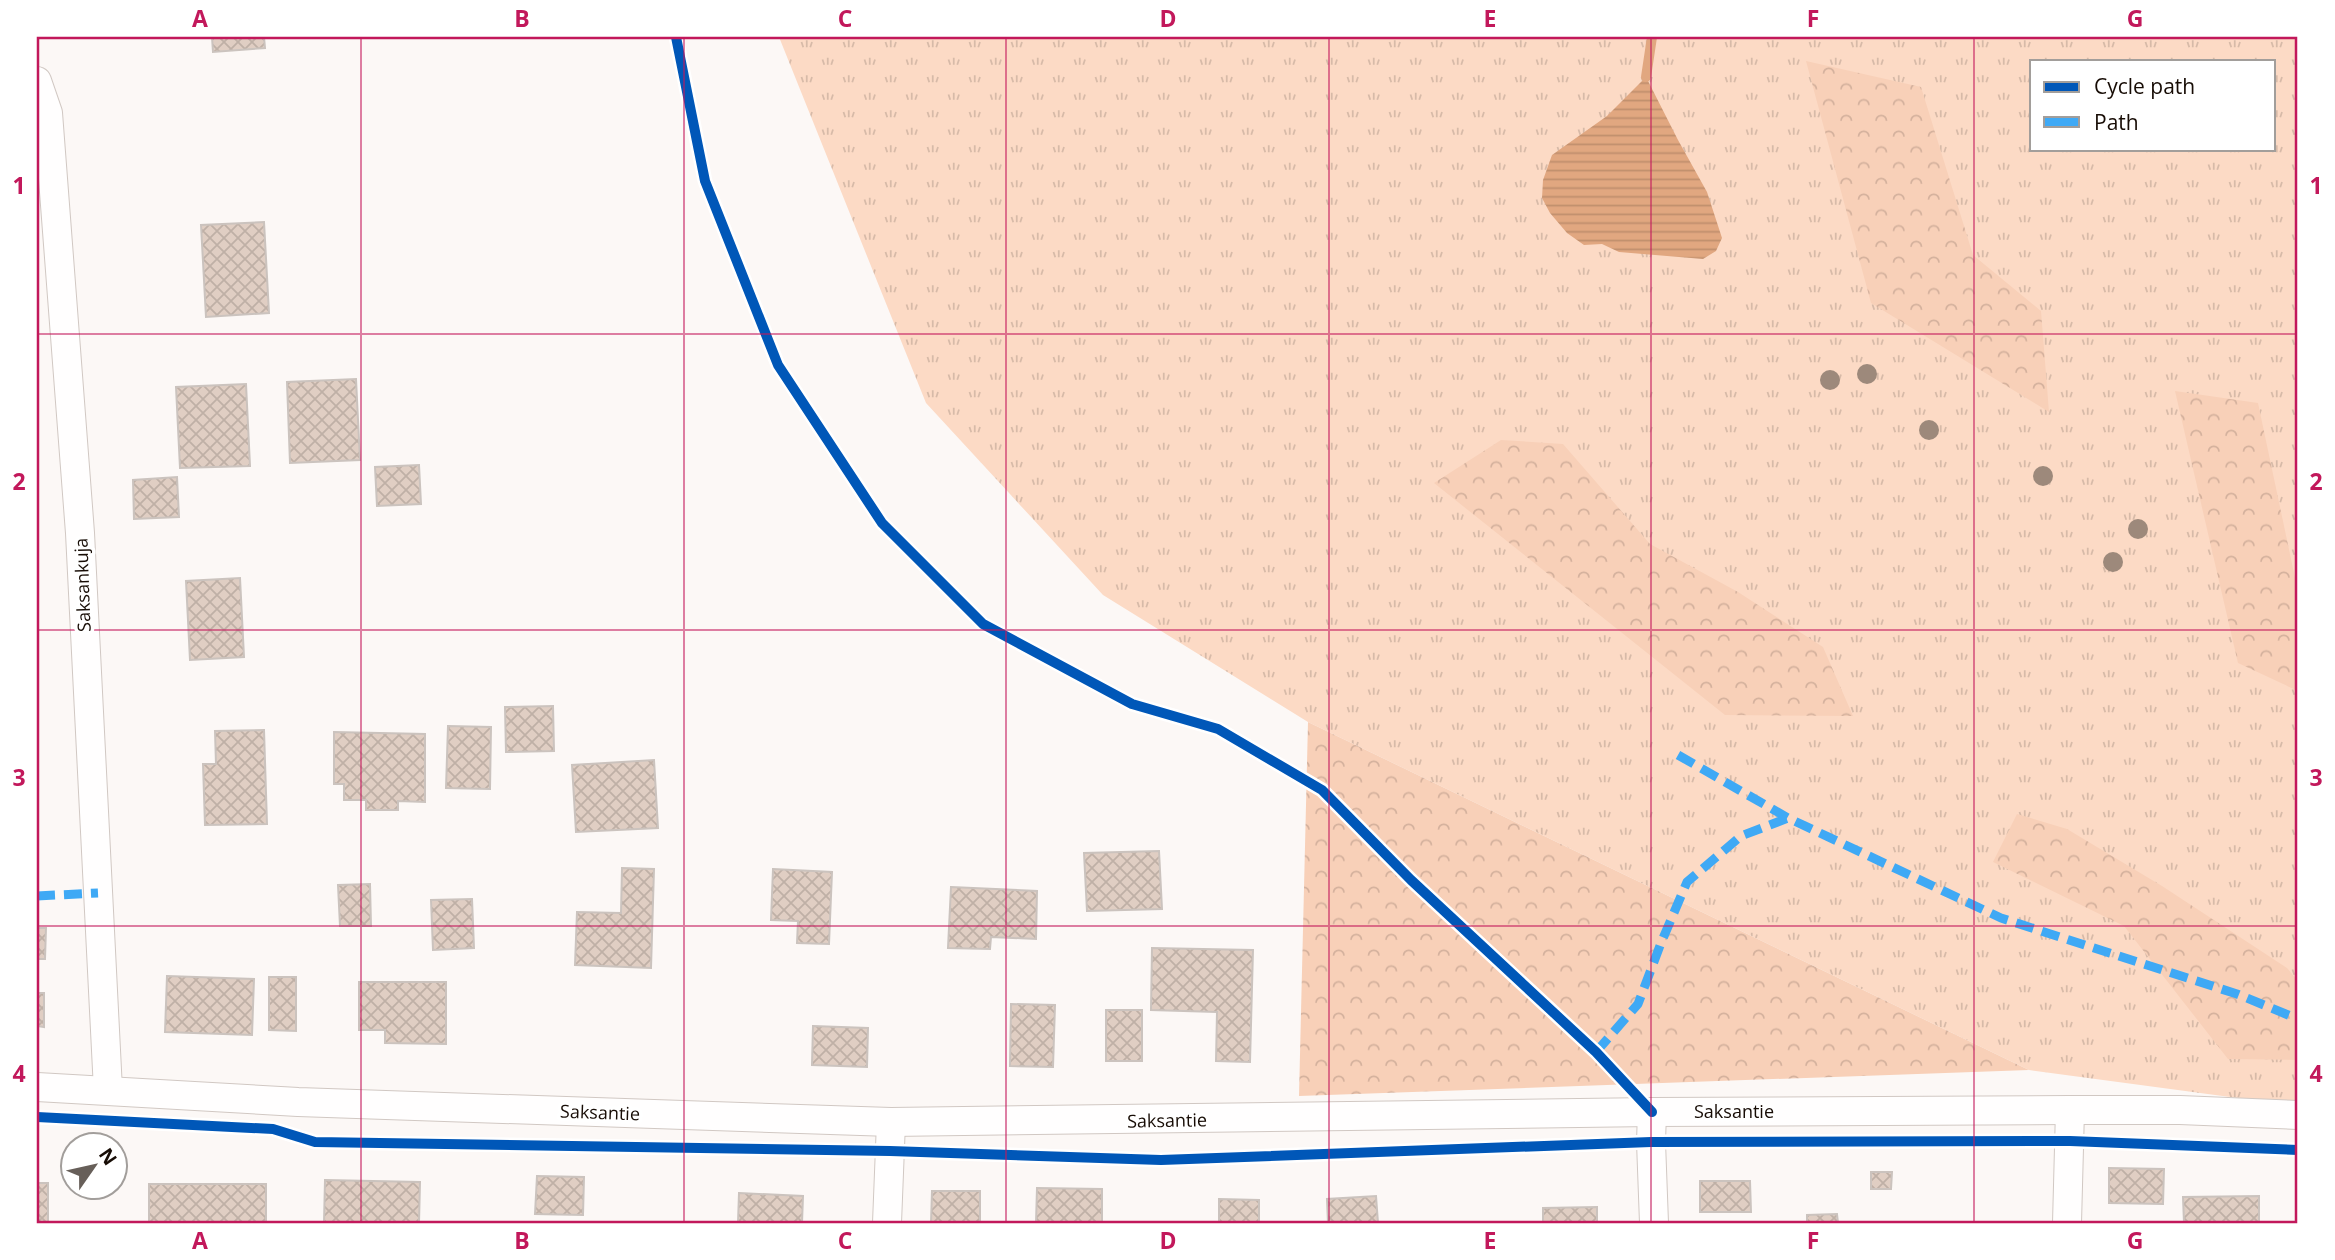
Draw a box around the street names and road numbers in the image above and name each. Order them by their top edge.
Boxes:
street label: Saksankuja [68,538,96,632]
street label: Saksantie [560,1099,640,1125]
street label: Saksantie [1694,1099,1774,1123]
street label: Saksantie [1127,1107,1207,1133]

